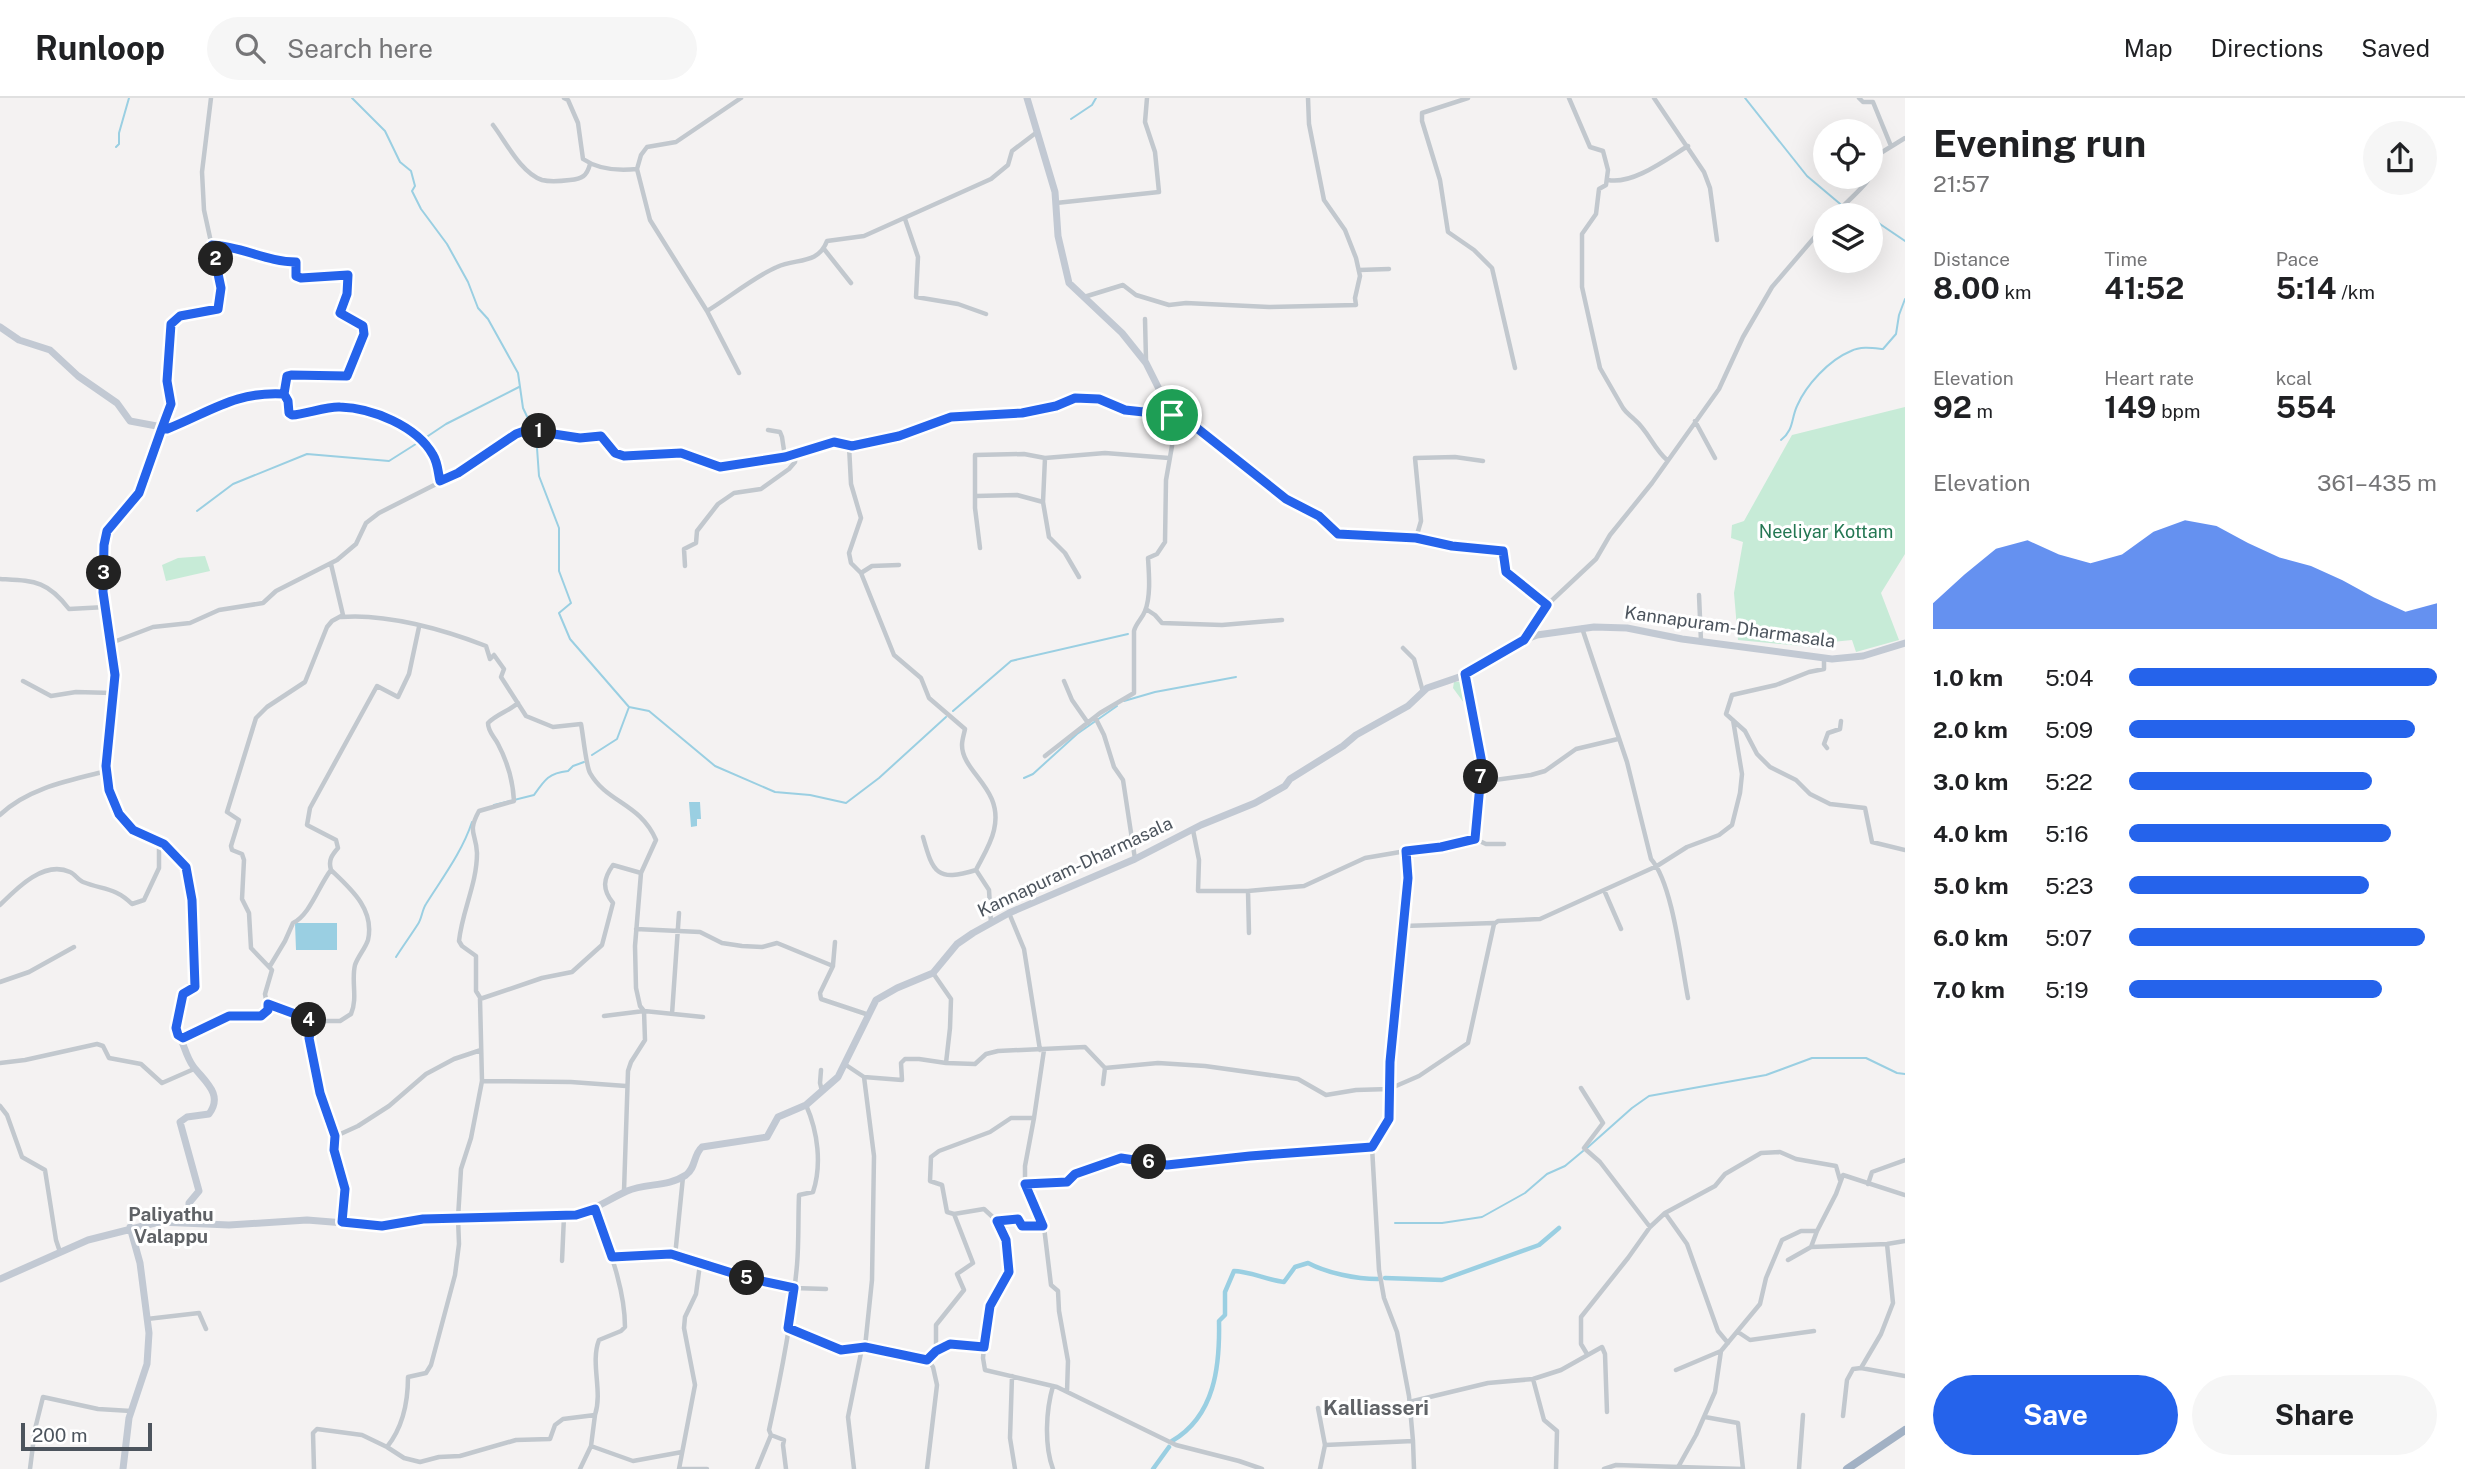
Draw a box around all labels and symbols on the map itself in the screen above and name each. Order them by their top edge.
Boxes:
pin: 2 [198,242,234,276]
pin [1142,385,1202,445]
pin: 1 [522,414,556,448]
park label: Neeliyar Kottam [1759,521,1893,542]
pin: 3 [86,556,122,590]
street label: Kannapuram-Dharmasala [1623,601,1837,652]
pin: 7 [1464,760,1498,794]
street label: Kannapuram-Dharmasala [974,812,1176,921]
pin: 4 [292,1002,326,1038]
pin: 6 [1132,1144,1166,1180]
district label: Paliyathu Valappu [128,1203,214,1247]
pin: 5 [730,1260,764,1296]
district label: Kalliasseri [1323,1395,1429,1420]
scale bar [21,1420,152,1452]

